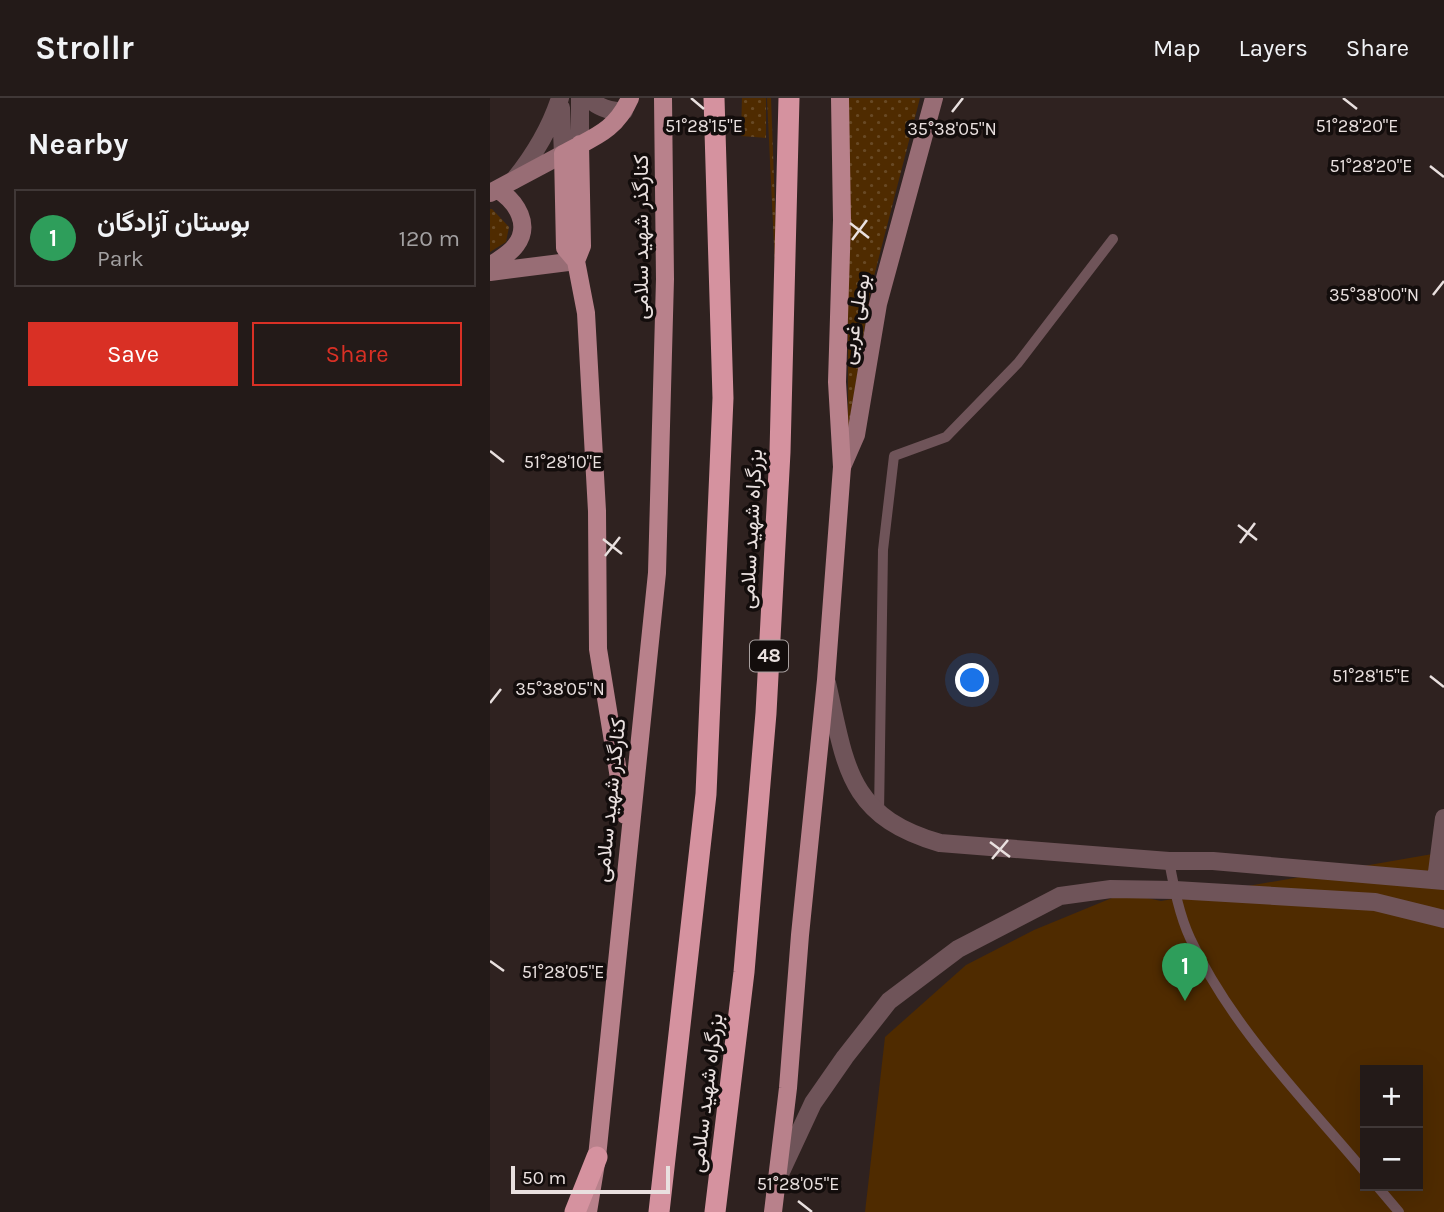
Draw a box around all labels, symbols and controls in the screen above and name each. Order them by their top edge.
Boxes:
text: Strollr [35,29,134,67]
text: Map [1153,34,1201,62]
text: Layers [1239,34,1308,62]
text: Share [1346,34,1409,62]
text: 51°28'15"E [665,115,743,137]
text: 51°28'20"E [1316,115,1398,137]
text: 35°38'05"N [907,118,997,140]
text: Nearby [28,126,128,162]
street label: کنارگذر شهید سلامی [629,154,654,320]
text: 51°28'20"E [1330,155,1412,177]
text: بوستان آزادگان [97,207,250,238]
text: 1 [49,225,57,252]
text: 120 m [398,225,460,252]
text: Park [97,245,144,272]
street label: بوعلی غربی [835,272,876,367]
text: 35°38'00"N [1329,284,1419,306]
button: Save [28,322,238,386]
button: Share [252,322,462,386]
street label: بزرگراه شهید سلامی [735,448,768,610]
text: 51°28'10"E [524,451,602,473]
road number: 48 [750,640,788,671]
your location [955,663,989,697]
text: 51°28'15"E [1332,665,1410,687]
text: 35°38'05"N [515,678,605,700]
street label: کنارگذر شهید سلامی [589,717,632,883]
pin: 1 [1162,943,1208,1001]
text: 51°28'05"E [522,961,604,983]
street label: بزرگراه شهید سلامی [684,1012,729,1174]
map controls [1360,1065,1423,1191]
button: + [1360,1065,1423,1128]
button: − [1360,1128,1423,1191]
scale bar [511,1163,670,1195]
text: 50 m [522,1167,566,1189]
text: 51°28'05"E [757,1173,839,1195]

